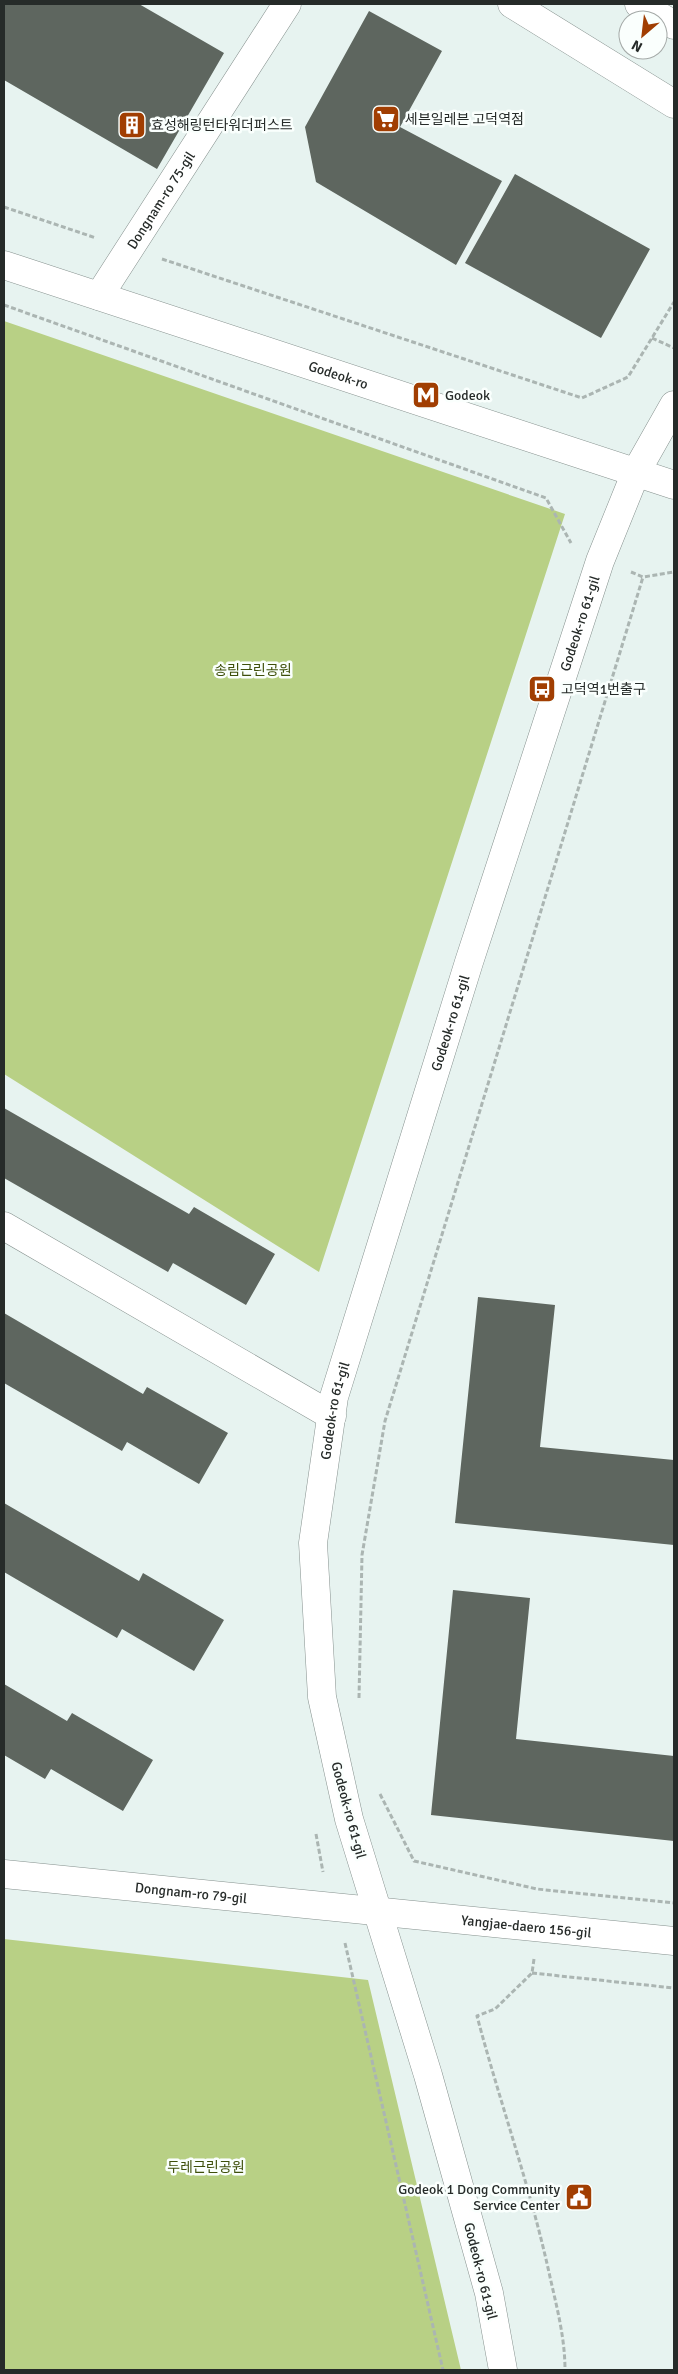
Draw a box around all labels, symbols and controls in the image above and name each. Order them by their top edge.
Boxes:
north arrow [618,10,668,60]
text: N [629,36,645,56]
supermarket icon: 세븐일레븐 고덕역점 [371,104,401,134]
building icon: 효성해링턴타워더퍼스트 [117,110,147,140]
place label: 세븐일레븐 고덕역점 [405,111,524,128]
place label: 효성해링턴타워더퍼스트 [151,117,293,134]
street label: Dongnam-ro 75-gil [123,148,199,252]
street label: Godeok-ro [306,358,370,393]
metro station icon: Godeok [411,380,441,410]
place label: Godeok [445,387,490,404]
street label: Godeok-ro 61-gil [557,574,604,673]
park label: 송림근린공원 [214,662,292,679]
bus stop icon: 고덕역1번출구 [527,674,557,704]
place label: 고덕역1번출구 [561,681,646,698]
street label: Godeok-ro 61-gil [428,973,473,1073]
street label: Godeok-ro 61-gil [317,1360,353,1461]
street label: Godeok-ro 61-gil [327,1760,370,1860]
street label: Dongnam-ro 79-gil [134,1879,248,1907]
street label: Yangjae-daero 156-gil [460,1912,592,1942]
park label: 두레근린공원 [167,2159,245,2176]
place label: Godeok 1 Dong Community Service Center [398,2181,561,2214]
public building icon: Godeok 1 Dong Community Service Center [564,2182,594,2212]
street label: Godeok-ro 61-gil [460,2221,501,2321]

